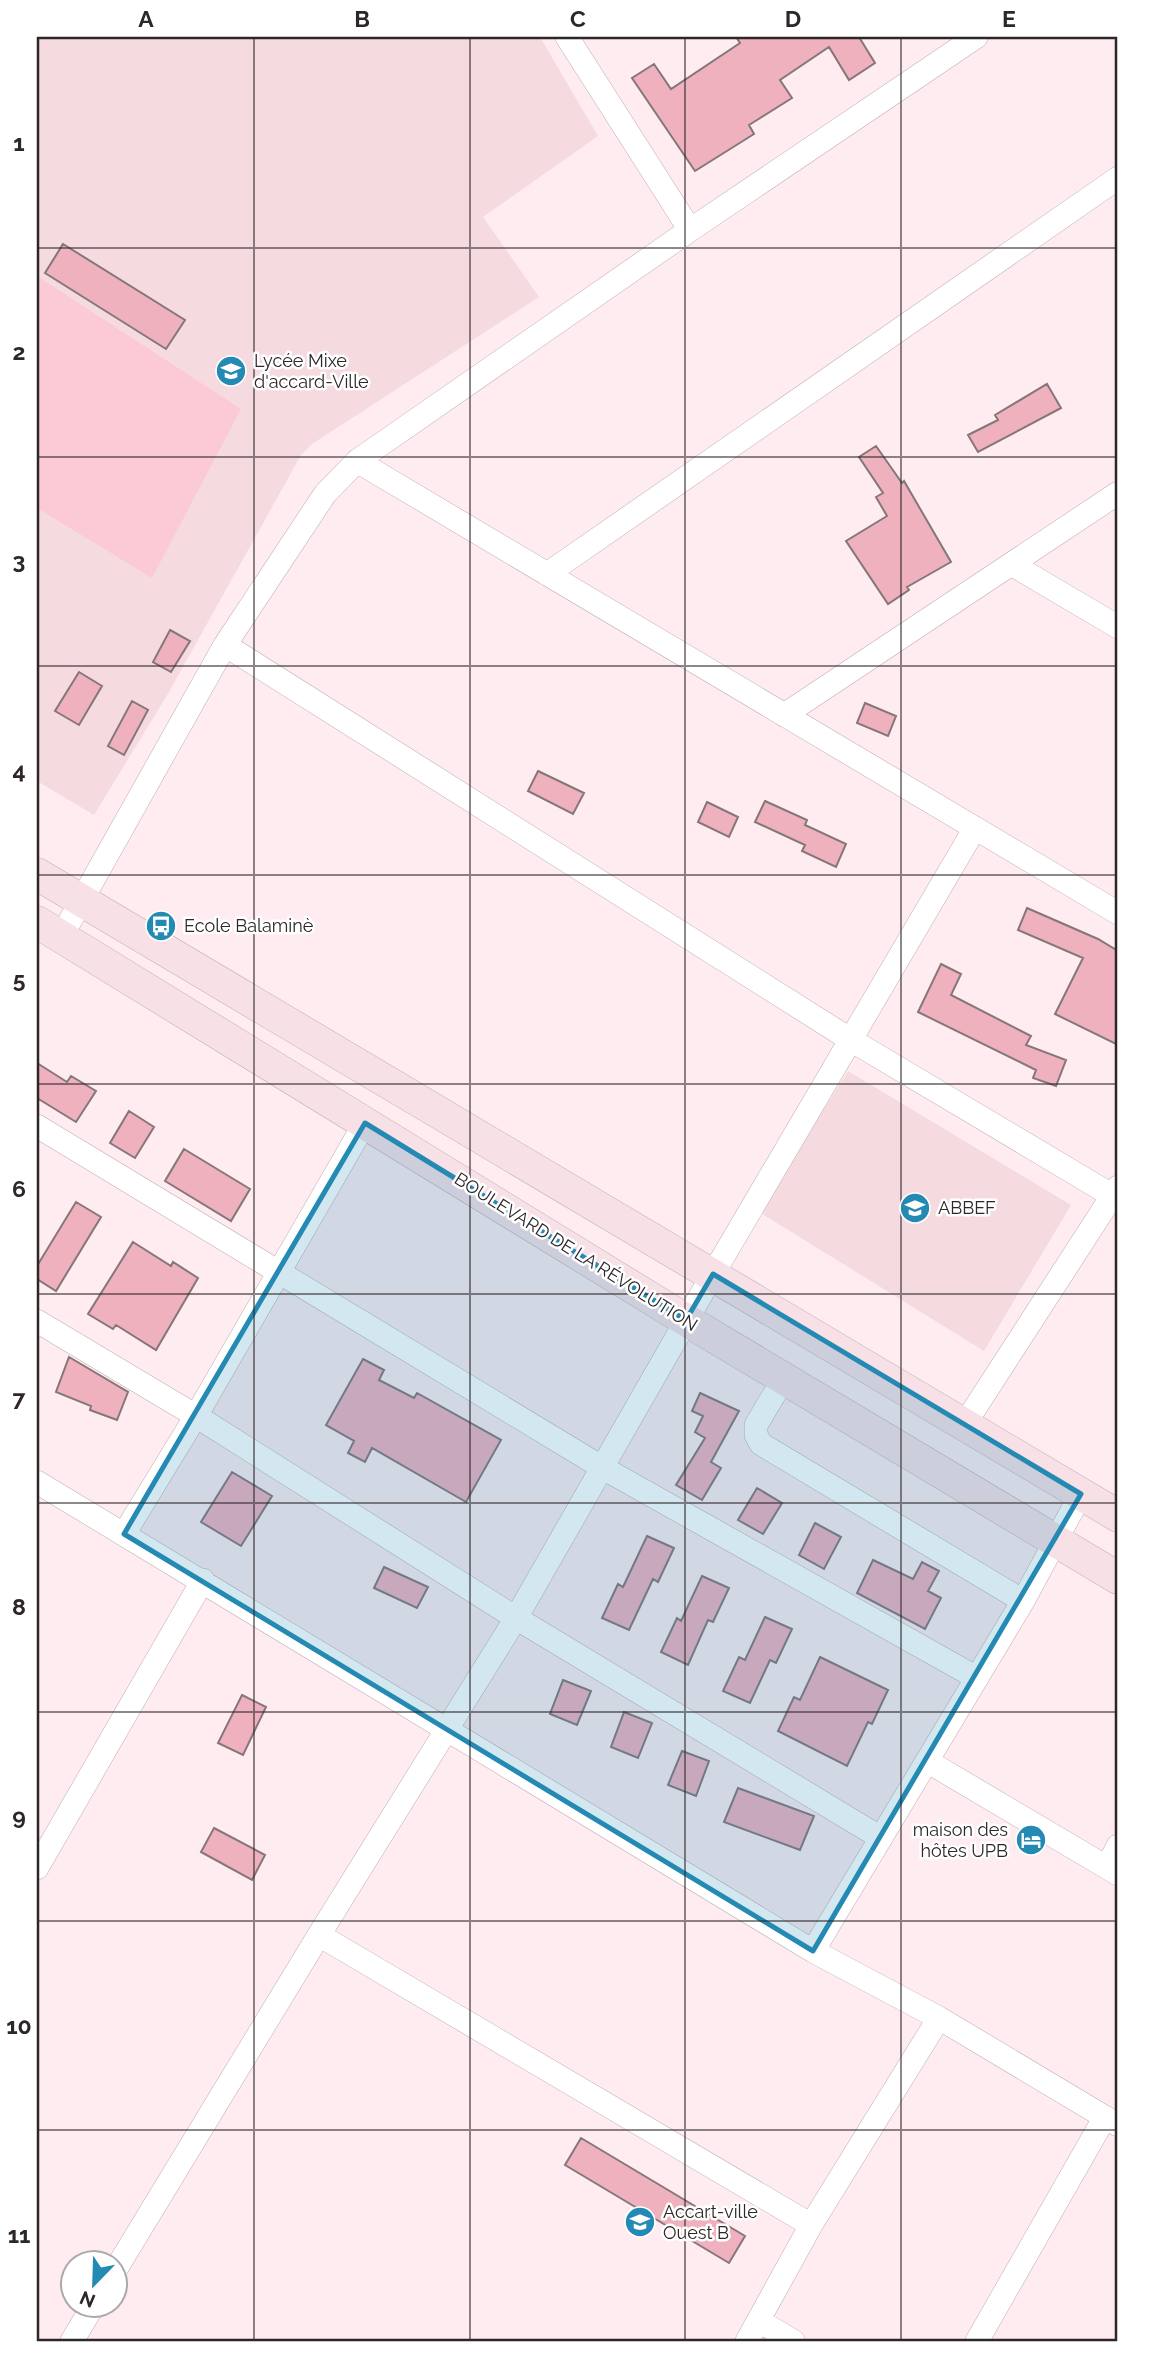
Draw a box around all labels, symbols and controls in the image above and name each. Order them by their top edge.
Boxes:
text: A [138,5,154,32]
text: B [354,5,370,32]
text: C [570,5,586,32]
text: D [785,5,801,32]
text: E [1002,5,1016,32]
text: 1 [13,129,25,156]
text: 2 [13,338,25,365]
place label: Lycée Mixe d'accard-Ville [254,350,369,392]
school or university icon: Lycée Mixe d'accard-Ville [214,354,248,388]
text: 3 [13,547,25,574]
text: 4 [12,757,26,784]
bus stop icon: Ecole Balaminè [144,909,178,943]
place label: Ecole Balaminè [184,915,314,936]
text: 5 [13,966,26,993]
street label: BOULEVARD DE LA RÉVOLUTION [451,1167,702,1335]
text: 6 [12,1175,26,1202]
school or university icon: ABBEF [898,1191,932,1225]
place label: ABBEF [938,1197,996,1218]
text: 7 [13,1384,26,1411]
text: 8 [12,1593,26,1620]
text: 9 [12,1803,26,1830]
place label: maison des hôtes UPB [913,1819,1008,1861]
hotel icon: maison des hôtes UPB [1014,1823,1048,1857]
text: 10 [6,2012,32,2039]
place label: Accart-ville Ouest B [663,2201,758,2243]
school or university icon: Accart-ville Ouest B [623,2205,657,2239]
text: 11 [8,2221,30,2248]
north arrow [60,2248,130,2318]
text: N [76,2287,98,2313]

